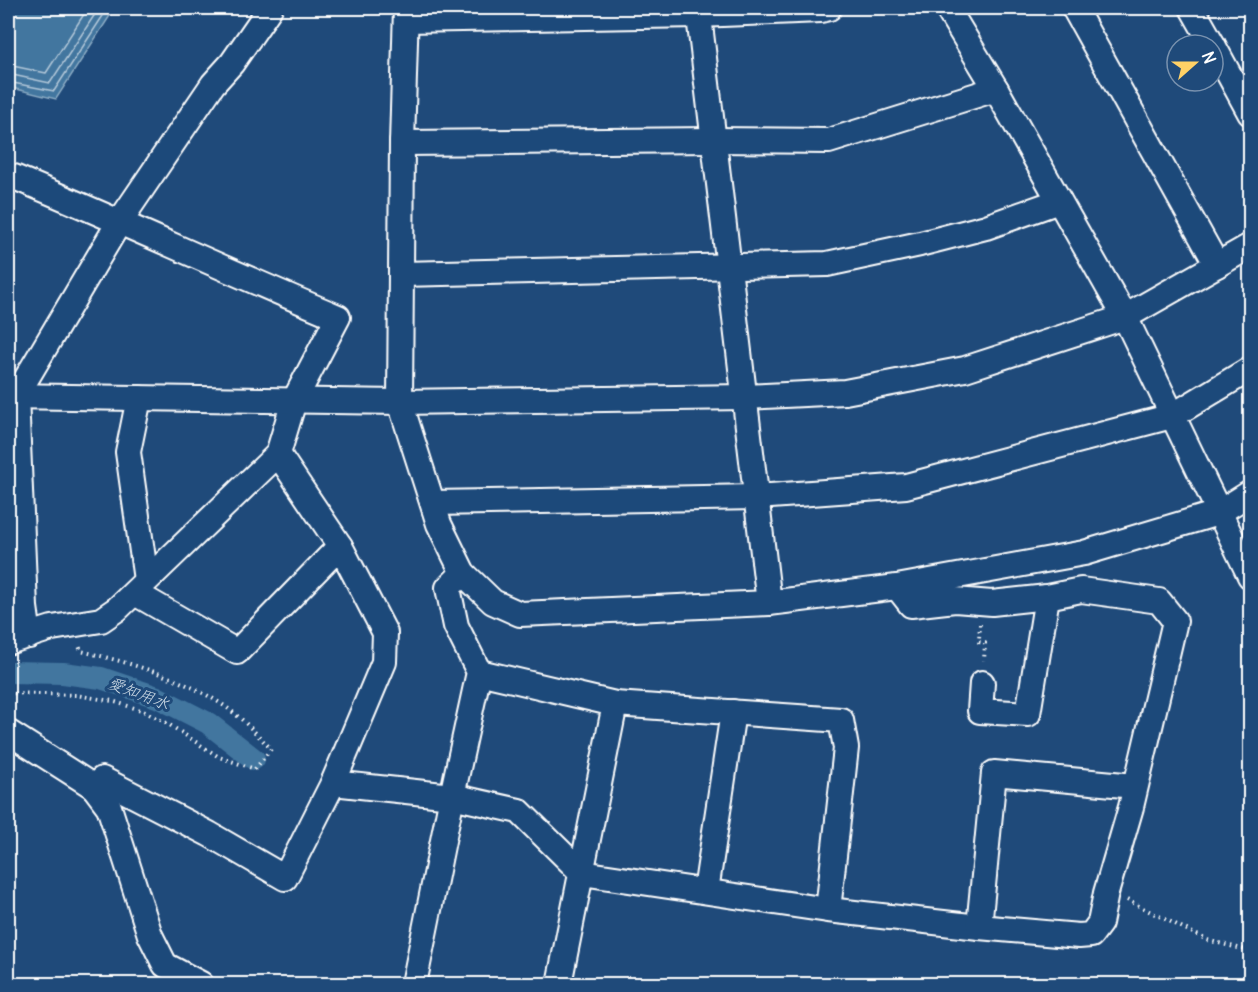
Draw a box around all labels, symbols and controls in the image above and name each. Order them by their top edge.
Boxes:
north arrow [1165,33,1225,93]
text: N [1198,49,1220,66]
water label: 愛知用水 [106,672,172,714]

